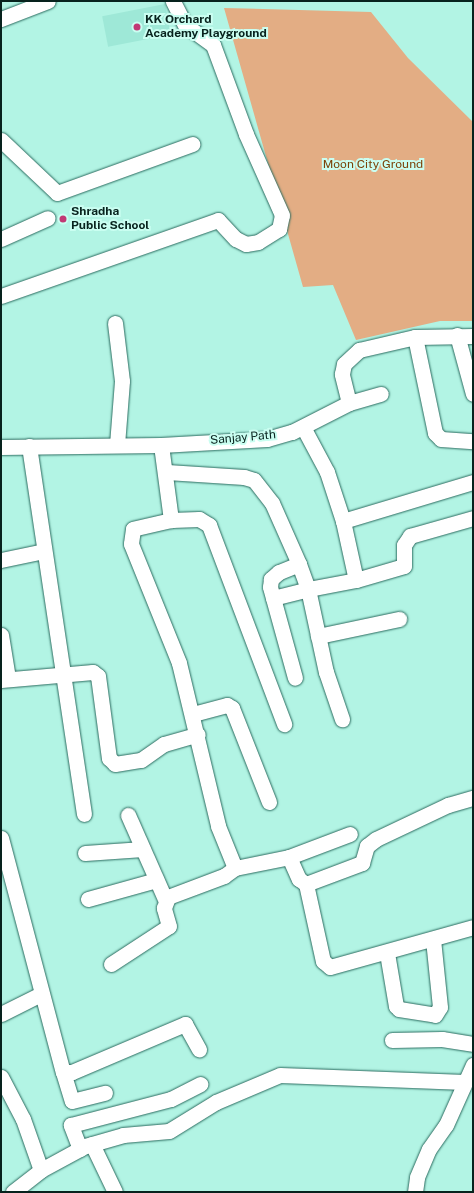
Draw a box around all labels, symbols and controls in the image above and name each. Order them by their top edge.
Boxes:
place label: KK Orchard Academy Playground [145,13,267,41]
marker: KK Orchard Academy Playground [132,22,142,32]
park label: Moon City Ground [323,158,423,172]
place label: Shradha Public School [71,205,149,233]
marker: Shradha Public School [58,214,68,224]
street label: Sanjay Path [210,428,276,448]

